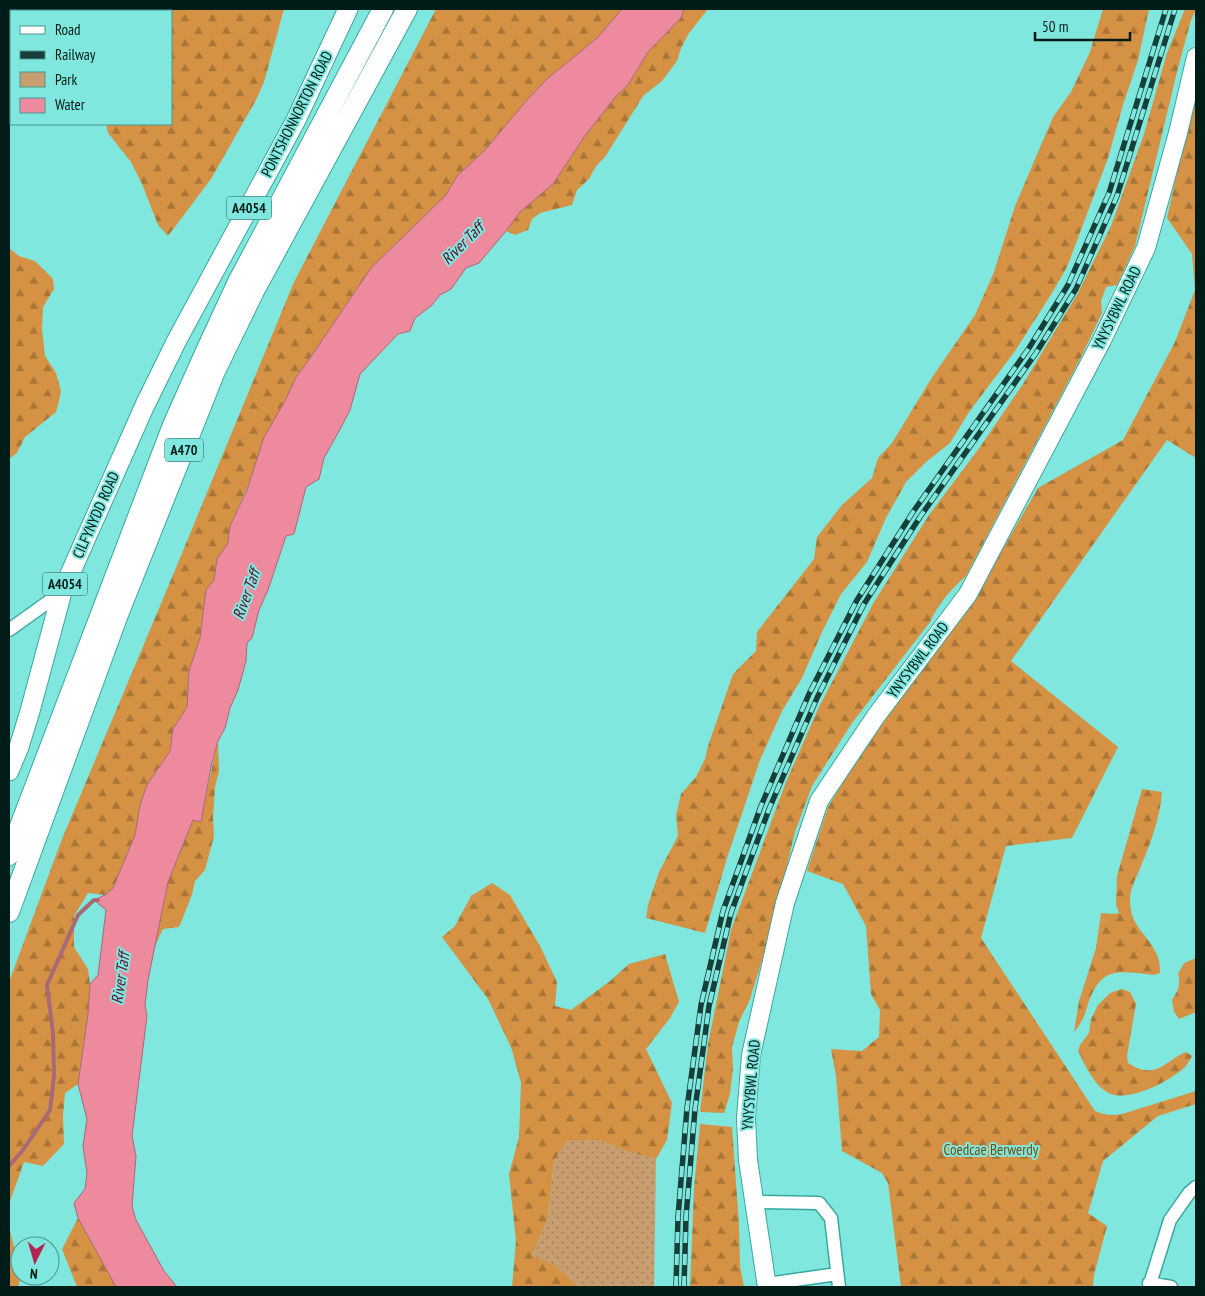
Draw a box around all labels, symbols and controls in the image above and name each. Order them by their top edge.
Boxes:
legend [10,10,172,125]
scale bar [1035,10,1130,42]
text: 50 m [1042,17,1068,36]
text: Road [55,20,81,39]
text: Railway [55,45,96,64]
street label: PONTSHONNORTON ROAD [257,48,337,180]
text: Park [55,70,77,89]
text: Water [55,95,86,114]
road number: A4054 [226,197,272,220]
water label: River Taff [437,215,490,268]
street label: YNYSYBWL ROAD [1088,263,1145,353]
road number: A470 [165,438,203,462]
street label: CILFYNYDD ROAD [68,468,123,561]
water label: River Taff [228,563,266,622]
road number: A4054 [42,572,88,596]
street label: YNYSYBWL ROAD [883,618,953,702]
water label: River Taff [106,947,134,1005]
street label: YNYSYBWL ROAD [737,1039,764,1131]
park label: Coedcae Berwerdy [944,1140,1039,1159]
north arrow [10,1236,60,1286]
text: N [29,1265,38,1283]

